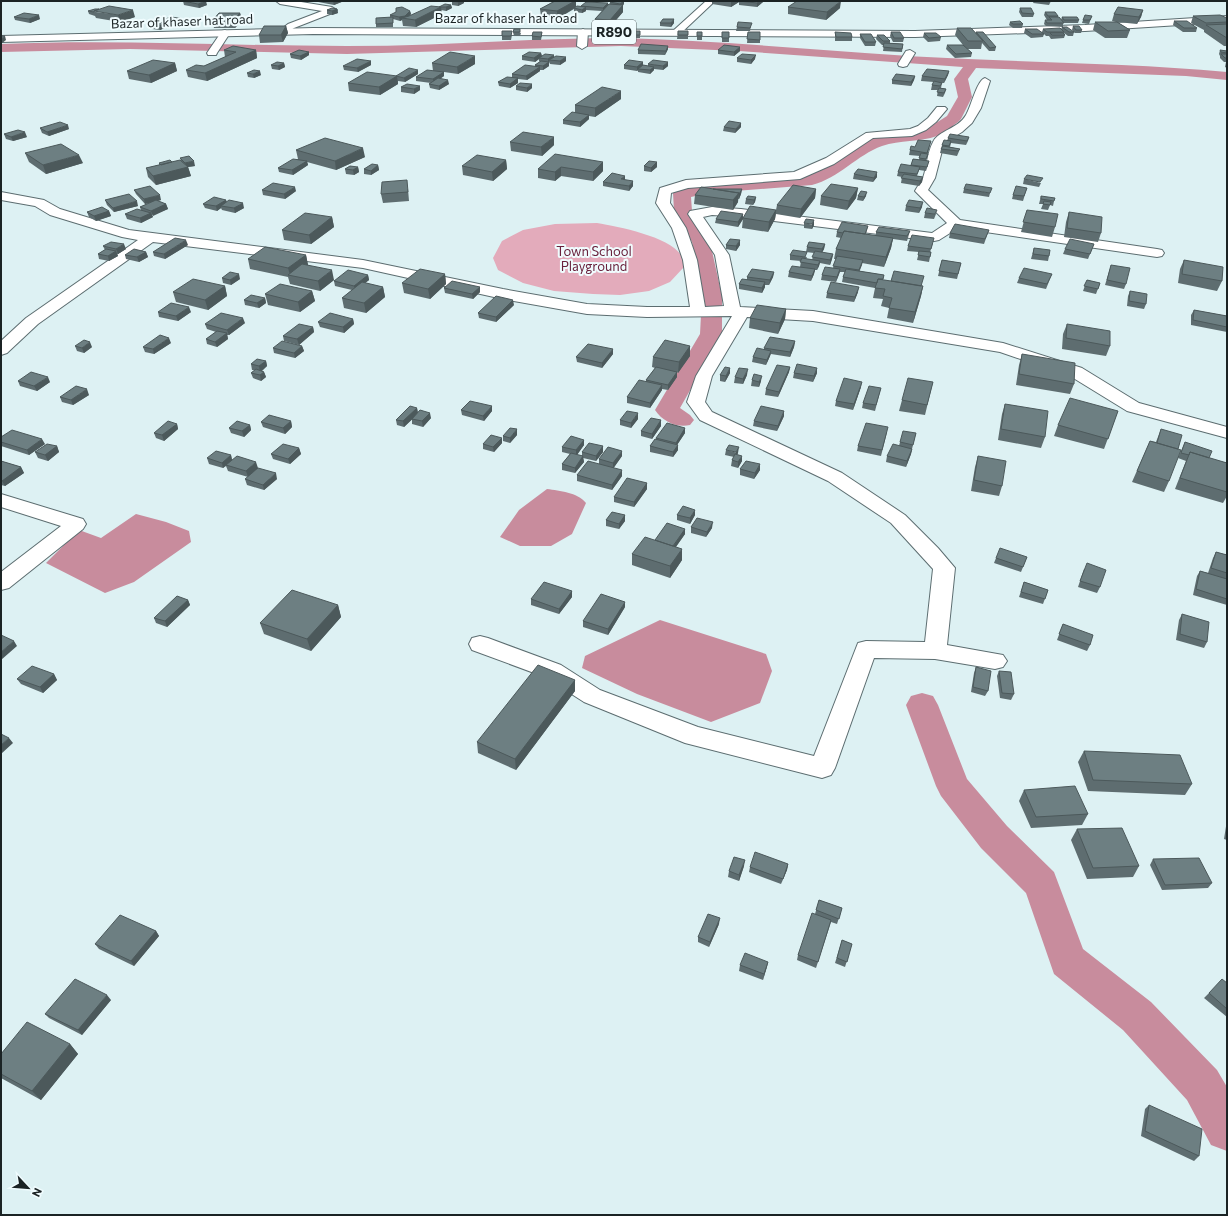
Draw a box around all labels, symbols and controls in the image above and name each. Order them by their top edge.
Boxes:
street label: Bazar of khaser hat road [435,10,577,26]
street label: Bazar of khaser hat road [111,11,253,31]
road number: R890 [592,20,636,44]
park label: Town School Playground [556,243,632,274]
north arrow [8,1168,48,1208]
text: N [30,1186,45,1199]

